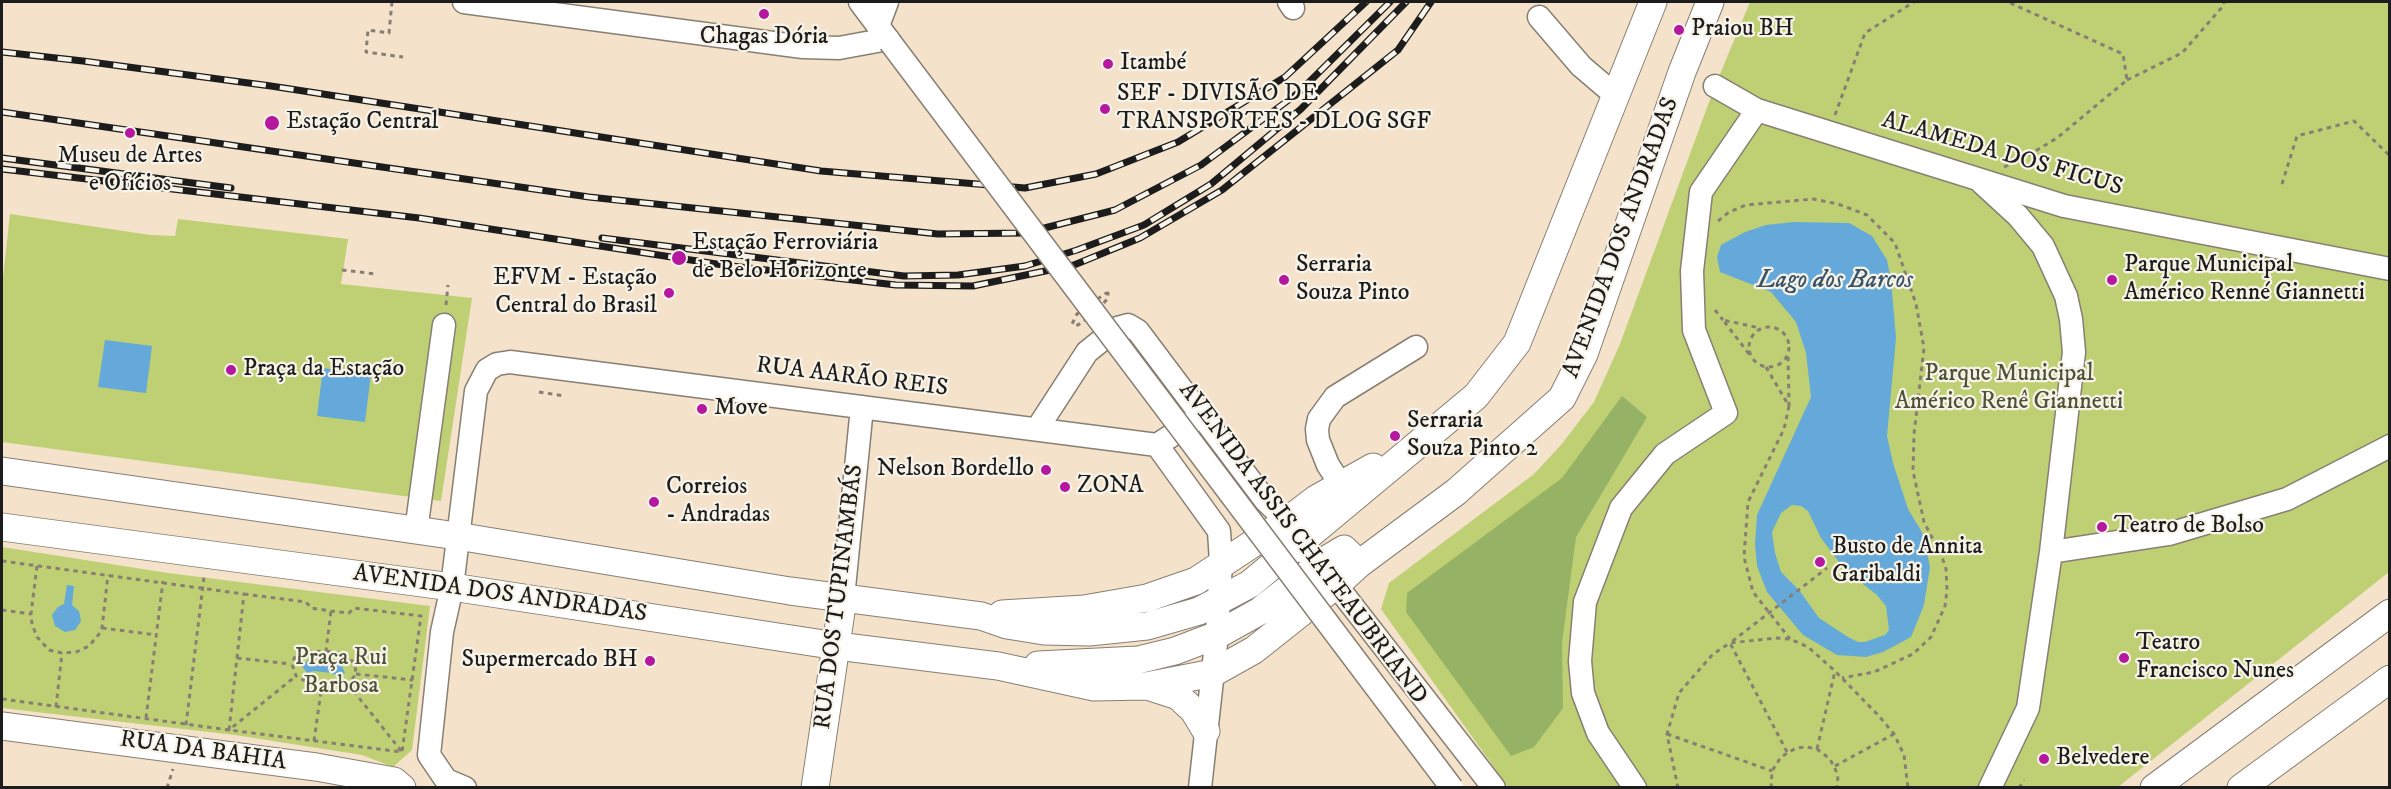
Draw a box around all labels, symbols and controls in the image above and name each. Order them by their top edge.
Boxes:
marker: Chagas Dória [757,7,771,21]
place label: Praiou BH [1691,16,1794,44]
marker: Praiou BH [1672,23,1686,37]
place label: Chagas Dória [700,24,828,52]
place label: Itambé [1120,50,1187,78]
marker: Itambé [1101,57,1115,71]
place label: SEF - DIVISÃO DE TRANSPORTES - DLOG SGF [1117,81,1431,137]
street label: AVENIDA DOS ANDRADAS [1558,94,1686,382]
marker: SEF - DIVISÃO DE TRANSPORTES - DLOG SGF [1098,102,1112,116]
street label: ALAMEDA DOS FICUS [1878,107,2126,203]
place label: Estação Central [286,109,439,137]
marker: Estação Central [263,114,281,132]
marker: Museu de Artes e Ofícios [123,126,137,140]
place label: Museu de Artes e Ofícios [58,143,202,199]
place label: Estação Ferroviária de Belo Horizonte [692,230,878,286]
marker: Estação Ferroviária de Belo Horizonte [670,249,688,267]
place label: Serraria Souza Pinto [1296,252,1409,308]
place label: Parque Municipal Américo Renné Giannetti [2124,252,2365,308]
place label: EFVM - Estação Central do Brasil [493,265,657,321]
water label: Lago dos Barcos [1757,266,1913,298]
marker: Serraria Souza Pinto [1277,273,1291,287]
marker: Parque Municipal Américo Renné Giannetti [2105,273,2119,287]
marker: EFVM - Estação Central do Brasil [662,286,676,300]
street label: RUA AARÃO REIS [754,352,950,404]
place label: Praça da Estação [243,356,404,384]
park label: Parque Municipal Américo Renê Giannetti [1895,361,2123,417]
marker: Praça da Estação [224,363,238,377]
street label: AVENIDA ASSIS CHATEAUBRIAND [1171,377,1433,711]
place label: Move [714,395,768,423]
marker: Move [695,402,709,416]
place label: Serraria Souza Pinto 2 [1407,408,1537,464]
marker: Serraria Souza Pinto 2 [1388,429,1402,443]
place label: Nelson Bordello [877,456,1034,484]
street label: RUA DOS TUPINAMBÁS [809,463,871,731]
marker: Nelson Bordello [1039,463,1053,477]
place label: ZONA [1077,473,1144,501]
place label: Correios - Andradas [666,474,770,530]
marker: ZONA [1058,480,1072,494]
marker: Correios - Andradas [647,495,661,509]
place label: Teatro de Bolso [2114,513,2264,541]
marker: Teatro de Bolso [2095,520,2109,534]
place label: Busto de Annita Garibaldi [1832,534,1983,590]
marker: Busto de Annita Garibaldi [1813,555,1827,569]
street label: AVENIDA DOS ANDRADAS [351,560,649,630]
place label: Teatro Francisco Nunes [2136,630,2294,686]
park label: Praça Rui Barbosa [295,645,387,701]
place label: Supermercado BH [462,647,638,675]
marker: Teatro Francisco Nunes [2117,651,2131,665]
marker: Supermercado BH [643,654,657,668]
street label: RUA DA BAHIA [118,726,288,778]
place label: Belvedere [2056,745,2149,773]
marker: Belvedere [2037,752,2051,766]

